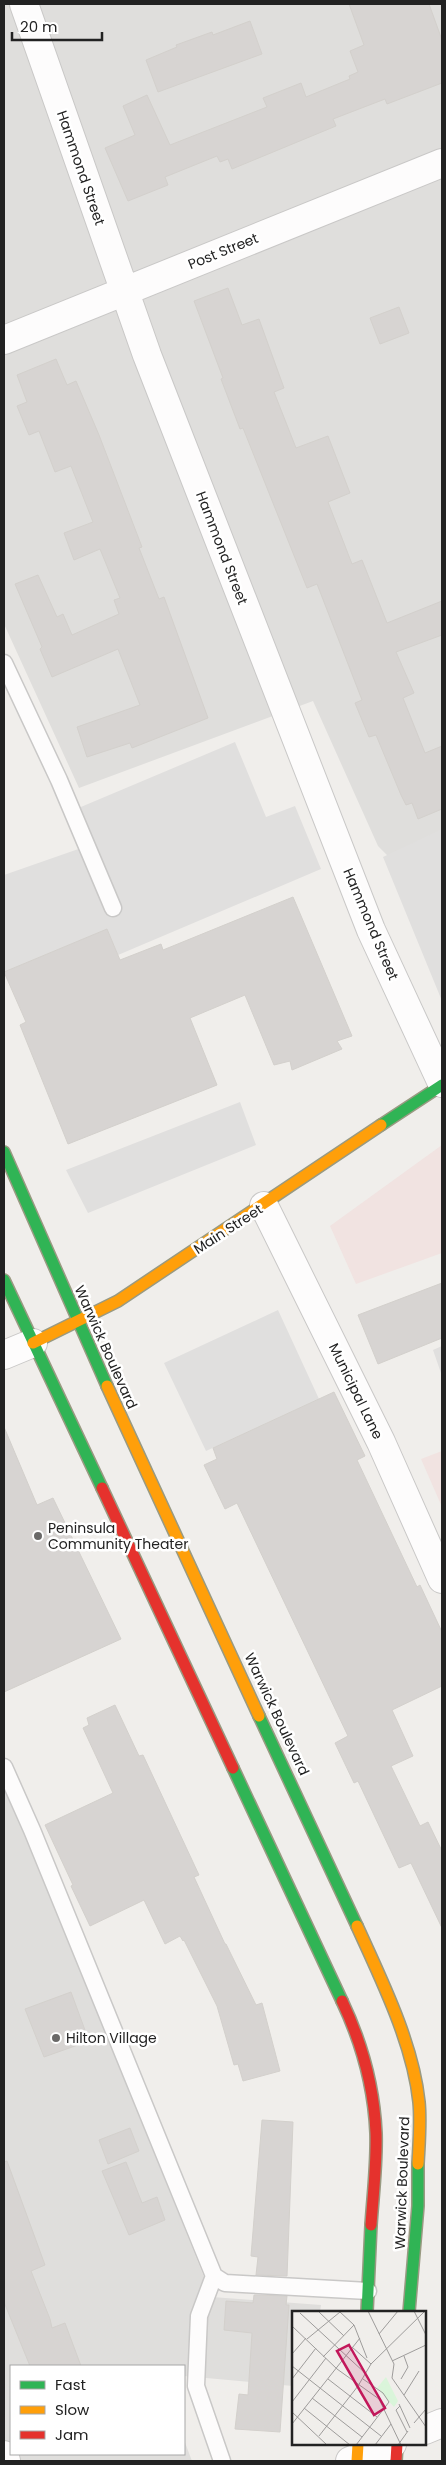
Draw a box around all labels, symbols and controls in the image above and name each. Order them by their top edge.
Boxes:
scale bar [12,10,102,42]
text: 20 m [20,16,58,37]
street label: Hammond Street [52,108,110,228]
street label: Post Street [185,228,261,274]
street label: Hammond Street [191,488,253,608]
street label: Hammond Street [338,865,404,983]
street label: Main Street [190,1199,266,1259]
street label: Warwick Boulevard [70,1282,142,1412]
street label: Municipal Lane [324,1340,388,1443]
place label: Peninsula Community Theater [48,1518,188,1554]
marker: Peninsula Community Theater [32,1530,44,1542]
street label: Warwick Boulevard [240,1649,314,1779]
place label: Hilton Village [66,2028,157,2048]
marker: Hilton Village [50,2032,62,2044]
street label: Warwick Boulevard [390,2116,414,2250]
inset map [292,2311,426,2445]
legend [10,2365,185,2455]
text: Fast [55,2374,86,2395]
text: Slow [55,2399,90,2420]
text: Jam [55,2424,89,2445]

